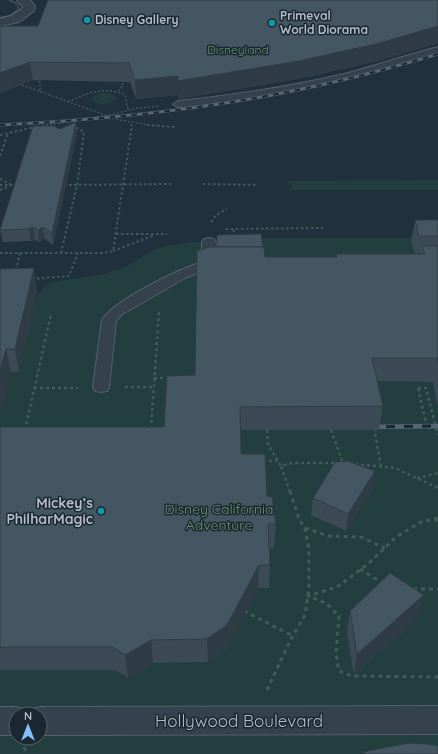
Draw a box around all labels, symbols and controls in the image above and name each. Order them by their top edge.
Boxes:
place label: Primeval World Diorama [280,8,368,37]
place label: Disney Gallery [95,12,179,27]
marker: Disney Gallery [82,15,92,25]
marker: Primeval World Diorama [267,18,277,28]
park label: Disneyland [207,42,269,57]
place label: Mickey’s PhilharMagic [6,494,93,528]
park label: Disney California Adventure [164,500,274,534]
marker: Mickey’s PhilharMagic [96,506,106,516]
north arrow [8,706,48,746]
text: N [24,709,32,723]
street label: Hollywood Boulevard [155,710,323,731]

